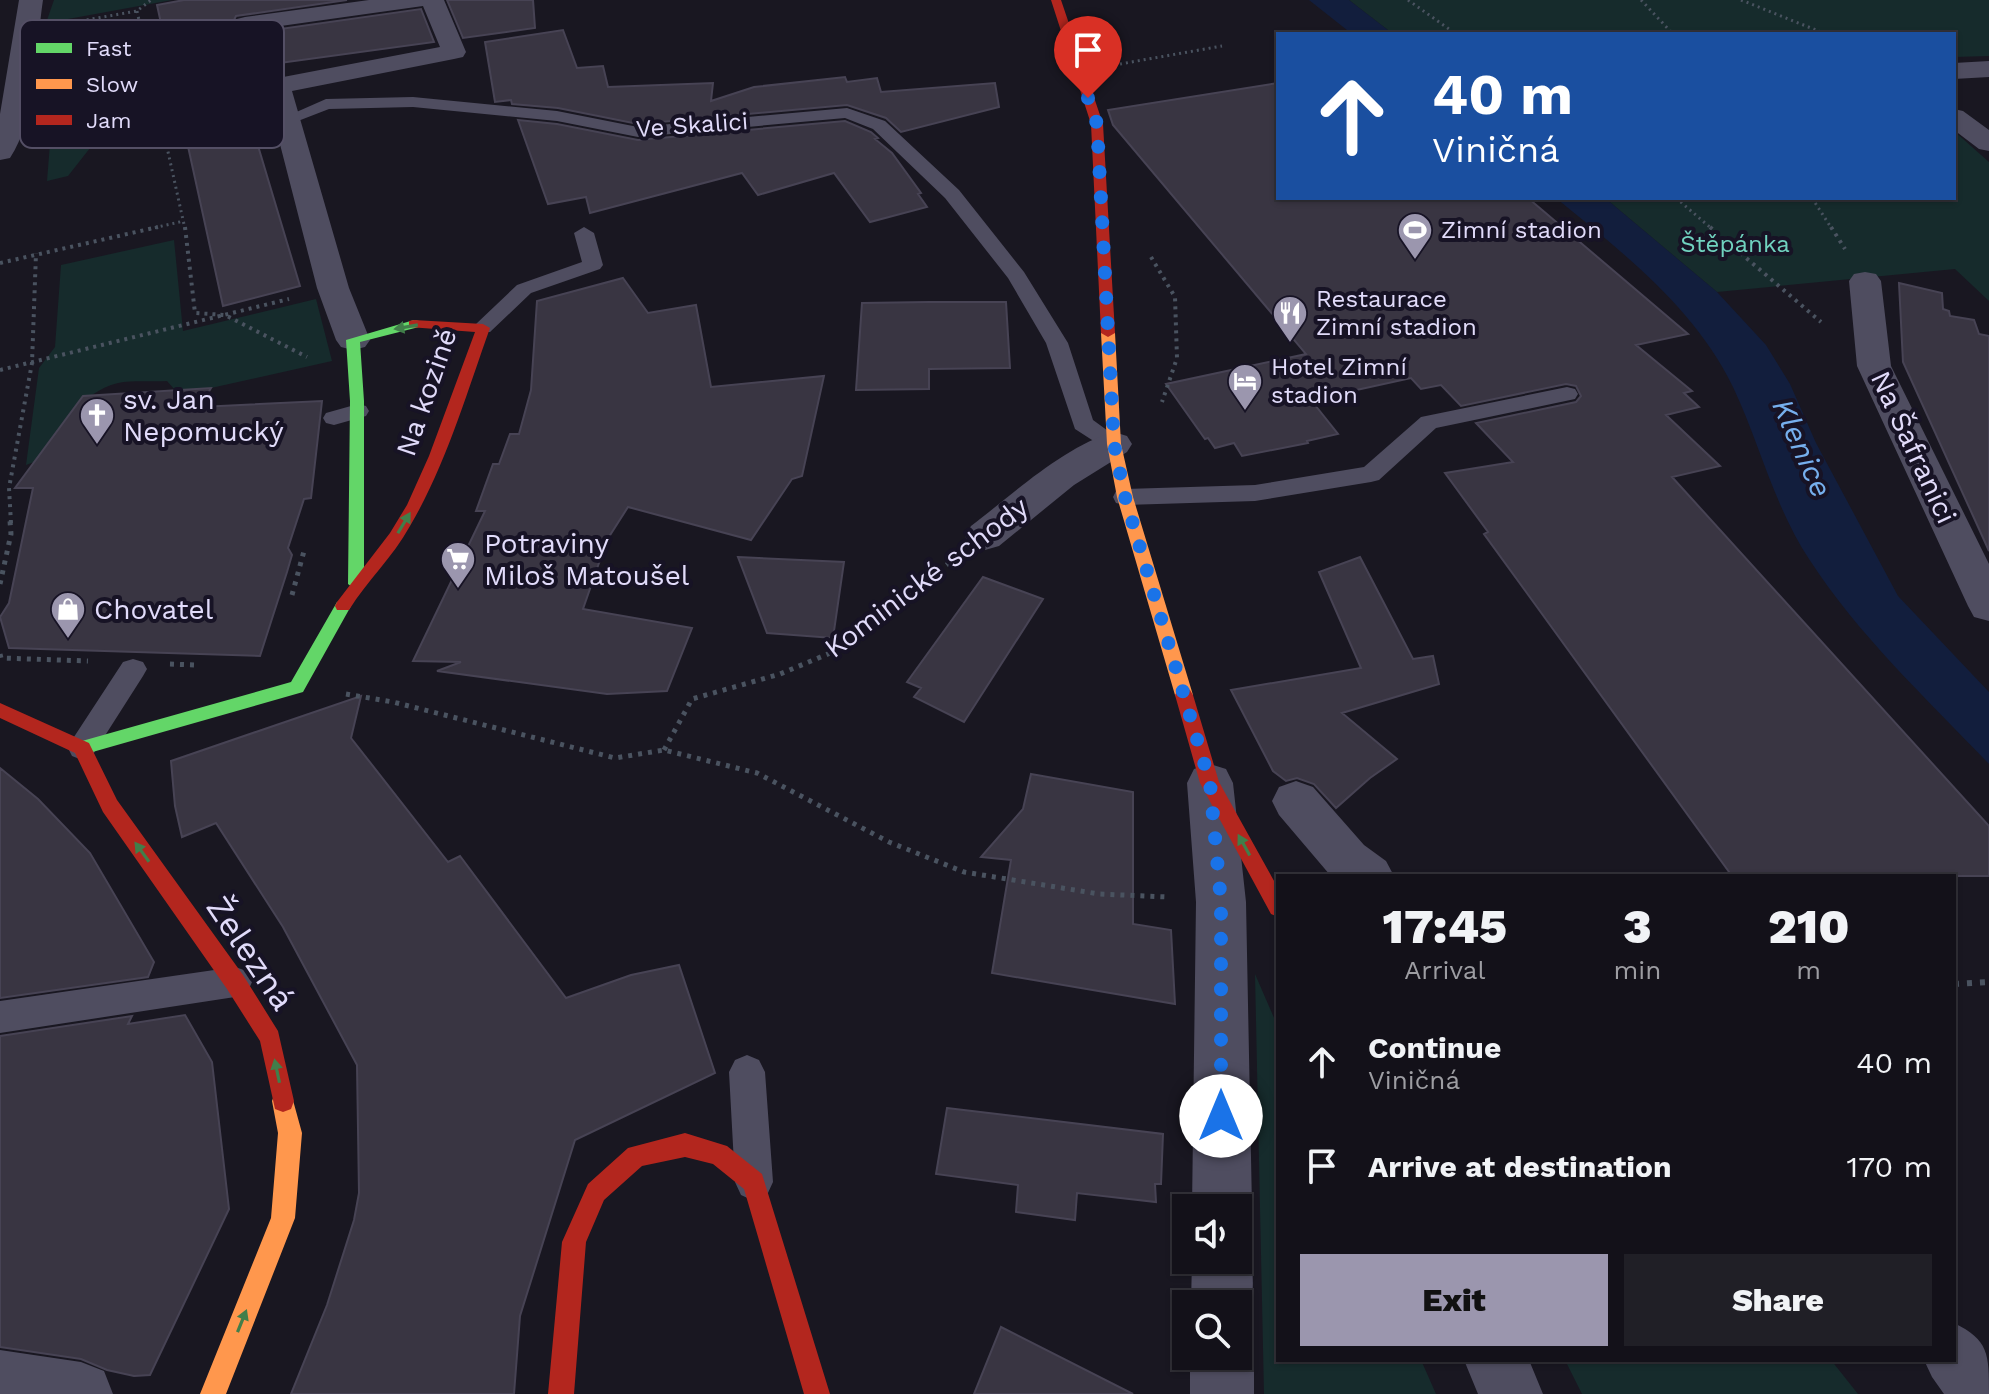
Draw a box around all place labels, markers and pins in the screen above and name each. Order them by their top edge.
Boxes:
pin [1054,16,1122,98]
sports icon: Zimní stadion [1396,211,1434,261]
place label: Zimní stadion [1441,216,1602,244]
place label: Restaurace Zimní stadion [1316,285,1477,341]
restaurant icon: Restaurace Zimní stadion [1271,294,1309,344]
place label: Hotel Zimní stadion [1271,353,1407,409]
hotel icon: Hotel Zimní stadion [1226,362,1264,412]
place label: sv. Jan Nepomucký [123,383,284,448]
church icon: sv. Jan Nepomucký [78,396,116,446]
place label: Potraviny Miloš Matoušel [484,527,690,592]
supermarket icon: Potraviny Miloš Matoušel [439,540,477,590]
shop icon: Chovatel [49,590,87,640]
place label: Chovatel [94,593,214,626]

